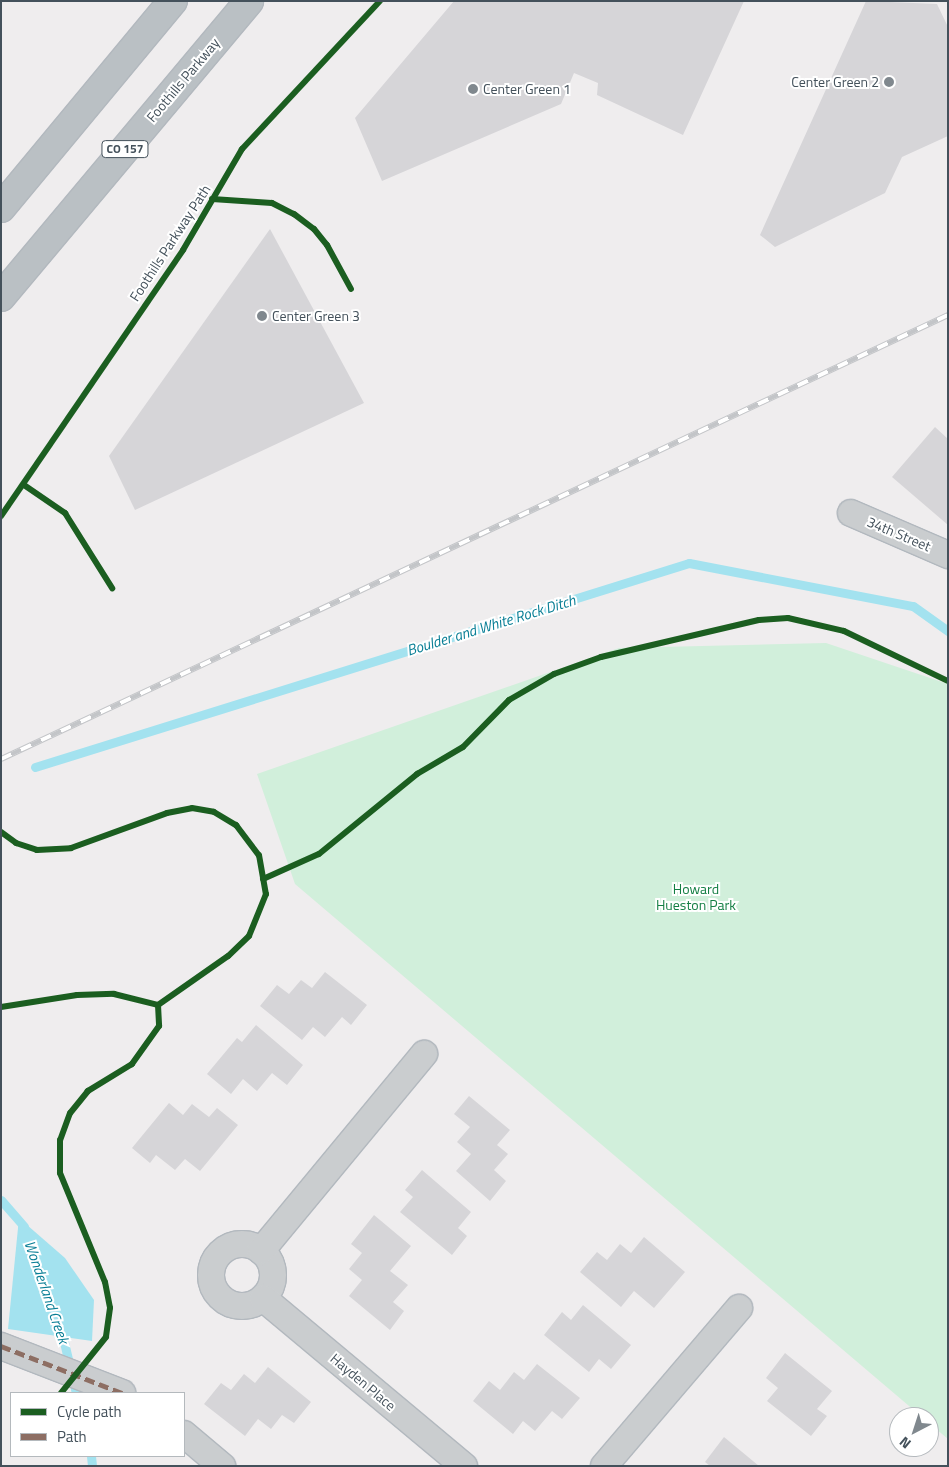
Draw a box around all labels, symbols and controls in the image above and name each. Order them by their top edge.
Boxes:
street label: Foothills Parkway [143,35,223,125]
place label: Center Green 2 [791,74,879,90]
marker: Center Green 2 [883,76,895,88]
place label: Center Green 1 [483,81,571,97]
marker: Center Green 1 [467,83,479,95]
road number: CO 157 [101,140,149,158]
street label: Foothills Parkway Path [126,182,214,304]
place label: Center Green 3 [272,308,360,324]
marker: Center Green 3 [256,310,268,322]
street label: 34th Street [865,513,933,555]
water label: Boulder and White Rock Ditch [405,591,577,659]
park label: Howard Hueston Park [656,881,736,914]
water label: Wonderland Creek [21,1238,73,1346]
street label: Hayden Place [327,1350,399,1414]
legend [10,1392,185,1457]
text: Cycle path [57,1400,122,1423]
north arrow [889,1407,939,1457]
text: Path [57,1425,87,1448]
text: N [894,1432,915,1454]

